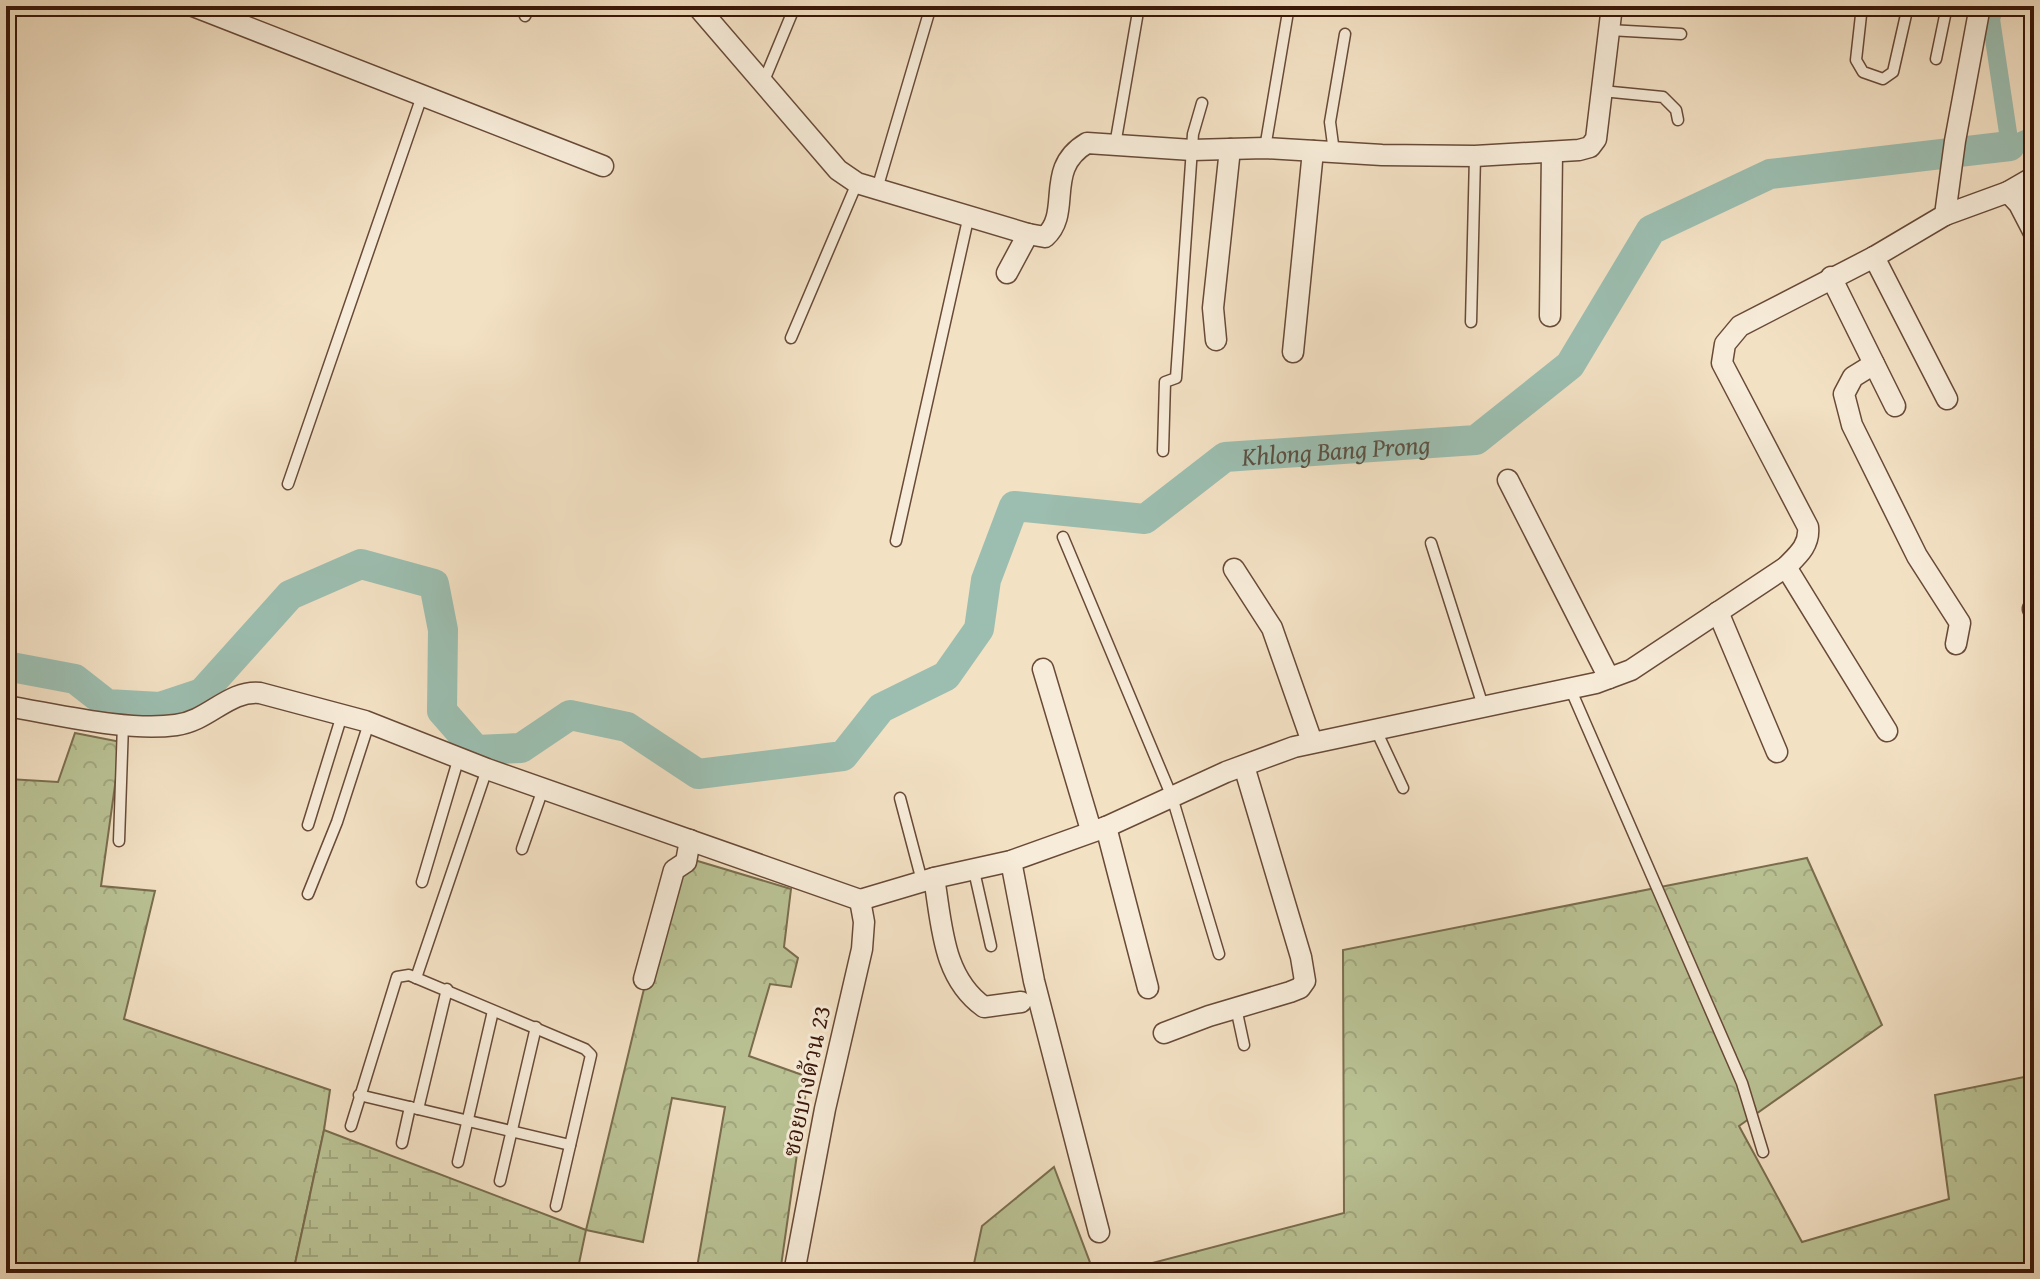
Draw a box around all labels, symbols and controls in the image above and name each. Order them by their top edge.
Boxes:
water label: Khlong Bang Prong [1239,424,1432,475]
street label: ซอยบางด้วน 23 [773,1002,839,1160]

